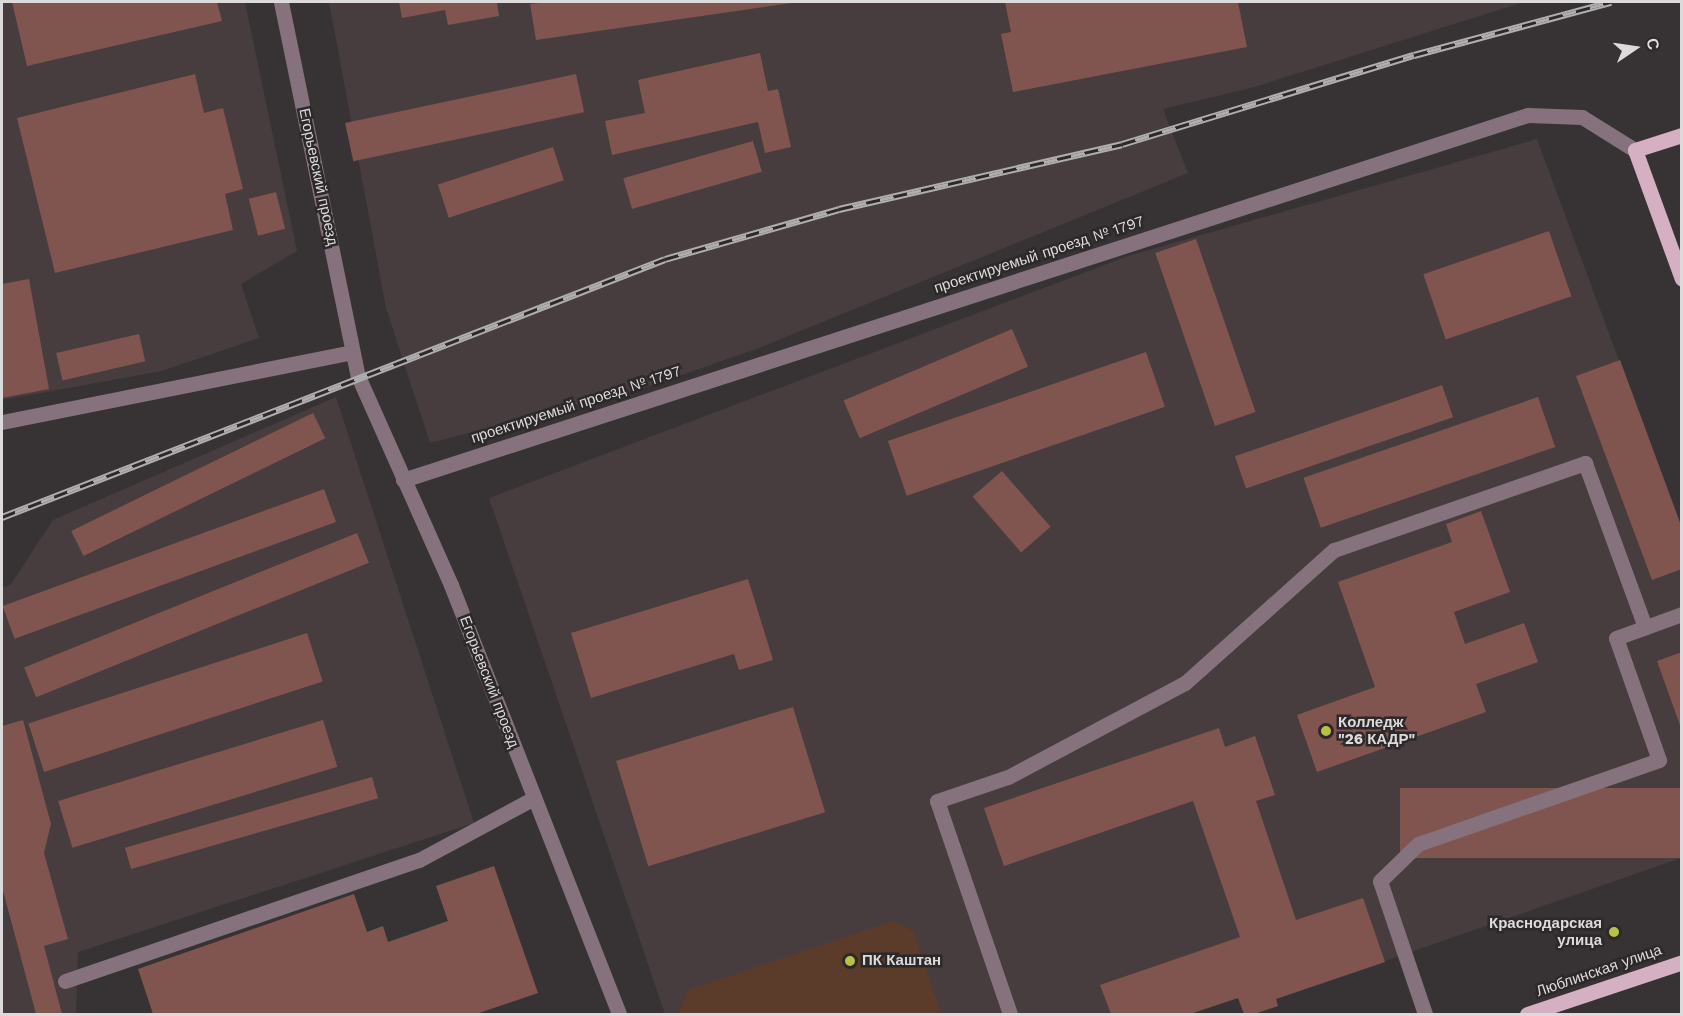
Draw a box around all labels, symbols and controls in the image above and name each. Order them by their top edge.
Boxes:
north arrow [1605,18,1665,78]
text: С [1642,36,1664,52]
street label: Егорьевский проезд [295,107,341,247]
street label: проектируемый проезд № 1797 [932,212,1146,298]
street label: проектируемый проезд № 1797 [469,362,683,448]
street label: Егорьевский проезд [456,613,522,751]
place label: Колледж "26 КАДР" [1338,713,1415,748]
marker: Колледж "26 КАДР" [1319,724,1333,738]
place label: Краснодарская улица [1489,914,1602,949]
marker: Краснодарская улица [1607,925,1621,939]
street label: Люблинская улица [1534,941,1664,1001]
place label: ПК Каштан [862,952,941,970]
marker: ПК Каштан [843,954,857,968]

